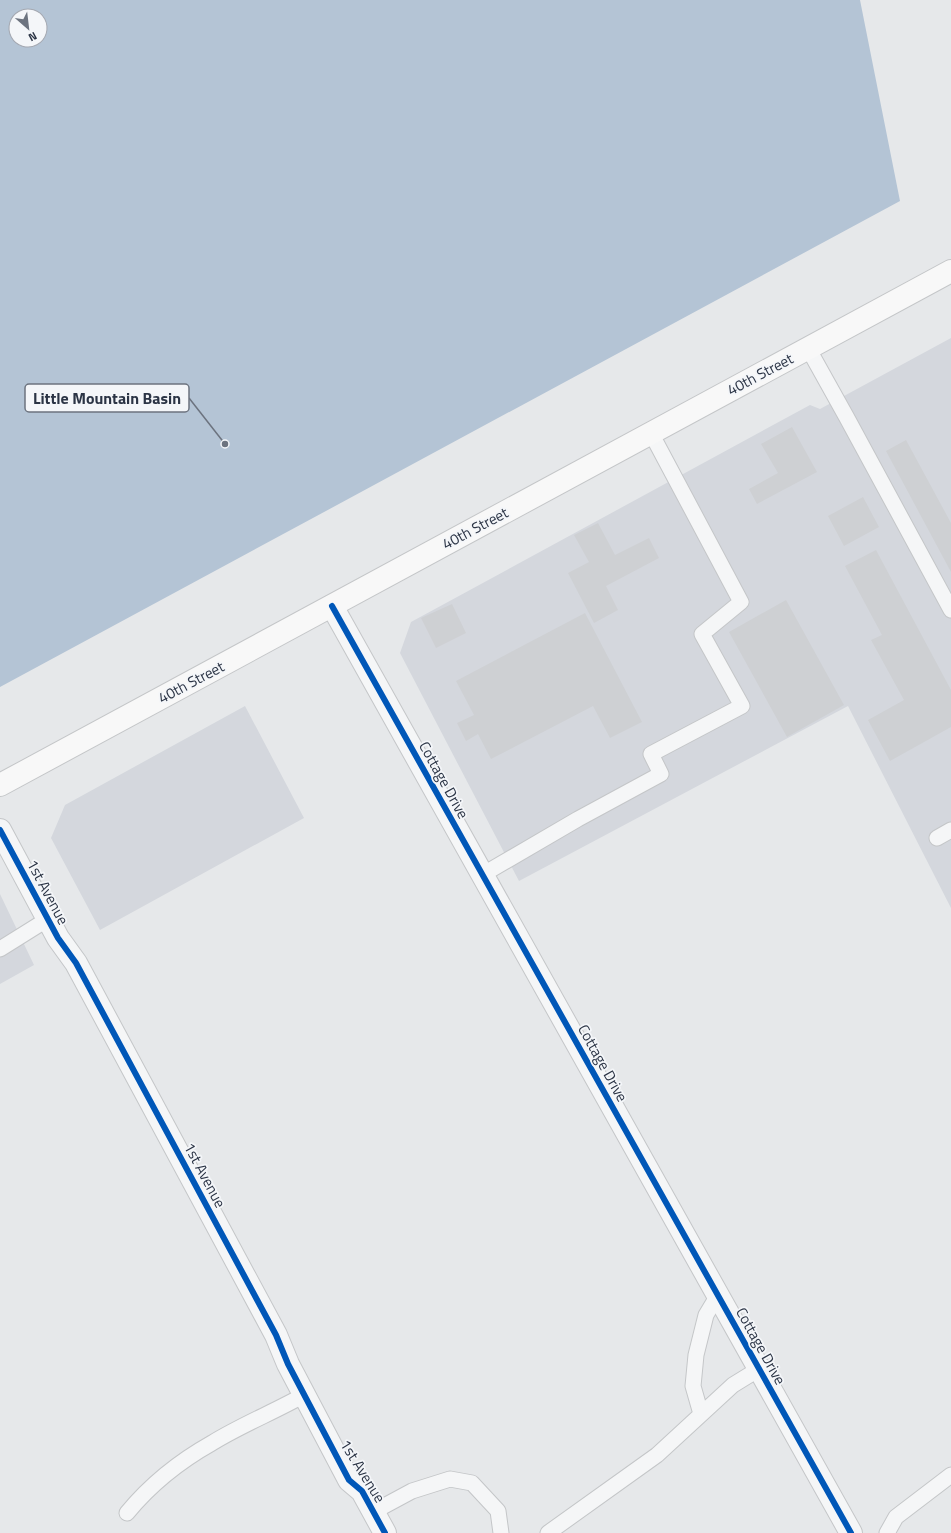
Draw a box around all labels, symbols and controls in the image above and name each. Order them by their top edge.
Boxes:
north arrow [8,8,48,48]
text: N [26,28,40,46]
street label: 40th Street [723,347,798,401]
callout: Little Mountain Basin [25,384,189,412]
text: Little Mountain Basin [33,386,181,410]
street label: 40th Street [438,501,513,555]
street label: 40th Street [154,655,229,709]
street label: Cottage Drive [413,737,475,823]
street label: 1st Avenue [21,855,75,929]
street label: Cottage Drive [572,1020,634,1106]
street label: 1st Avenue [178,1138,232,1212]
street label: Cottage Drive [730,1303,792,1389]
street label: 1st Avenue [334,1435,392,1507]

